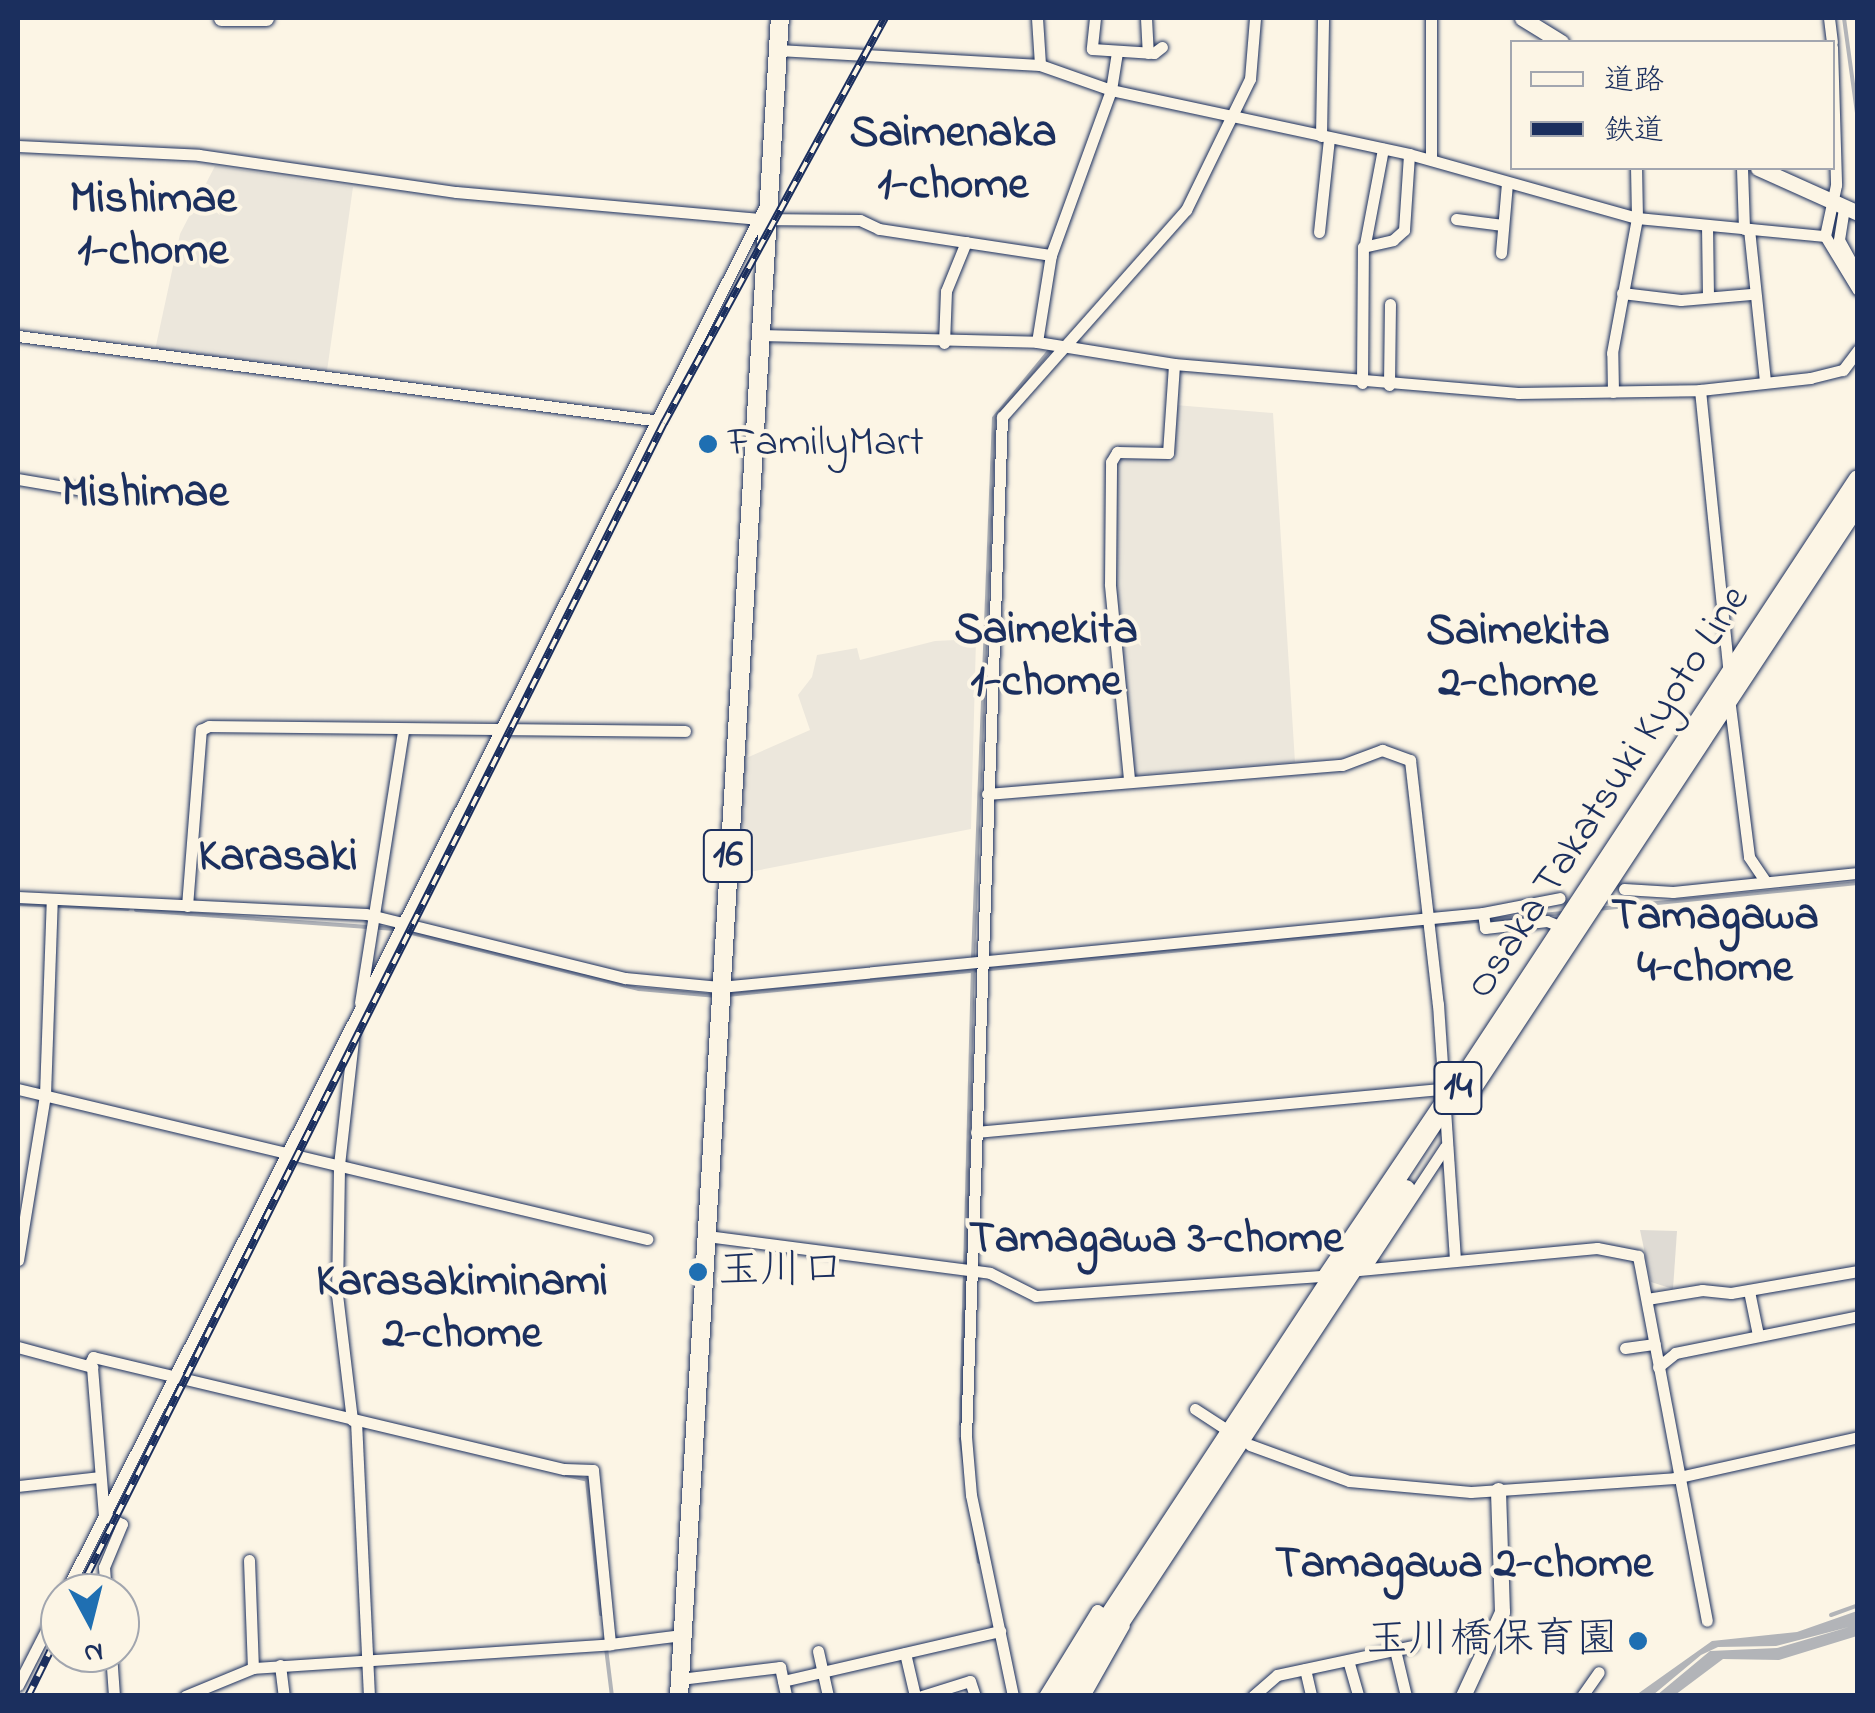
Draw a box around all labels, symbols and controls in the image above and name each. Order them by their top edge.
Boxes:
legend [1510,40,1835,170]
text: 道路 [1604,60,1664,104]
district label: Saimenaka 1-chome [850,108,1056,214]
text: 鉄道 [1604,110,1664,154]
district label: Mishimae 1-chome [69,174,237,280]
place label: FamilyMart [728,419,924,469]
marker: FamilyMart [697,433,719,455]
district label: Mishimae [61,468,229,522]
street label: Osaka Takatsuki Kyoto Line [1456,577,1762,1009]
district label: Saimekita 1-chome [954,605,1138,711]
district label: Saimekita 2-chome [1426,606,1610,712]
road number: 16 [700,821,756,891]
district label: Karasaki [198,832,358,886]
district label: Tamagawa 4-chome [1611,891,1819,997]
road number: 14 [1433,1053,1483,1123]
district label: Tamagawa 3-chome [969,1214,1343,1268]
place label: 玉川口 [718,1247,844,1297]
district label: Karasakiminami 2-chome [316,1257,608,1363]
marker: 玉川口 [687,1261,709,1283]
district label: Tamagawa 2-chome [1275,1539,1653,1593]
north arrow [40,1573,140,1673]
place label: 玉川橋保育園 [1366,1616,1618,1666]
text: N [82,1630,105,1673]
marker: 玉川橋保育園 [1627,1630,1649,1652]

